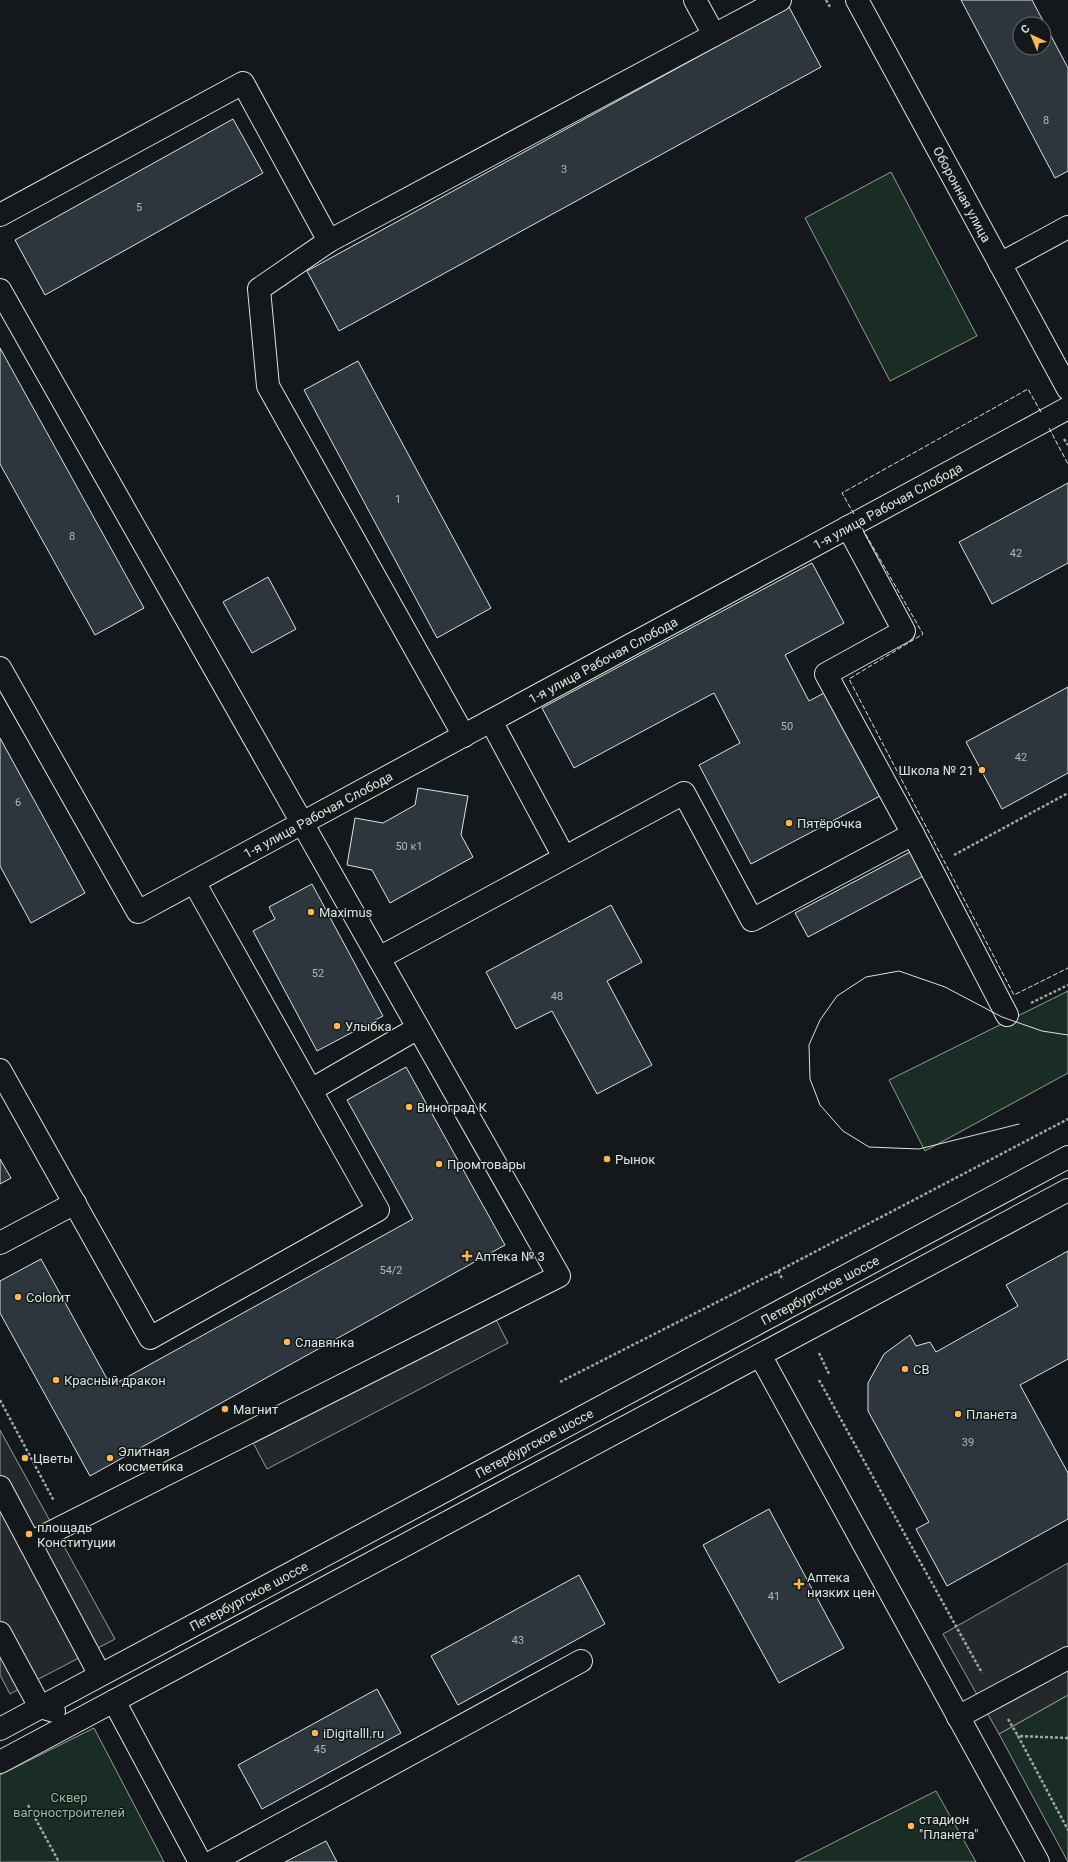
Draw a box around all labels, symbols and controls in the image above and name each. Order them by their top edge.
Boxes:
north arrow [1012,16,1052,56]
text: С [1018,22,1033,36]
house number: 8 [1043,114,1049,127]
street label: Оборонная улица [930,144,994,245]
house number: 3 [561,163,567,176]
house number: 5 [136,201,142,214]
street label: 1-я улица Рабочая Слобода [811,459,965,552]
house number: 1 [395,493,401,506]
house number: 8 [69,530,75,543]
house number: 42 [1010,547,1022,560]
street label: 1-я улица Рабочая Слобода [526,614,680,707]
house number: 50 [781,720,793,733]
house number: 42 [1015,751,1027,764]
place label: Школа № 21 [899,763,974,778]
marker: Школа № 21 [977,765,987,775]
street label: 1-я улица Рабочая Слобода [241,768,395,861]
house number: 6 [15,796,21,809]
place label: Пятёрочка [797,816,862,831]
marker: Пятёрочка [784,818,794,828]
house number: 50 к1 [395,840,423,853]
place label: Maximus [319,905,373,920]
marker: Maximus [306,907,316,917]
house number: 52 [312,967,324,980]
house number: 48 [551,990,563,1003]
place label: Улыбка [345,1019,392,1034]
marker: Улыбка [332,1021,342,1031]
place label: Виноград К [417,1100,487,1115]
marker: Виноград К [404,1102,414,1112]
place label: Рынок [615,1152,655,1167]
marker: Рынок [602,1154,612,1164]
place label: Промтовары [447,1157,526,1172]
marker: Промтовары [434,1159,444,1169]
place label: Аптека № 3 [475,1249,545,1264]
marker: Аптека № 3 [462,1251,472,1261]
street label: Петербургское шоссе [758,1252,882,1328]
house number: 54/2 [379,1264,403,1277]
place label: Colorит [26,1290,71,1305]
marker: Colorит [13,1292,23,1302]
place label: Славянка [295,1335,354,1350]
marker: Славянка [282,1337,292,1347]
place label: СВ [913,1362,930,1377]
marker: СВ [900,1364,910,1374]
place label: Красный дракон [64,1373,166,1388]
marker: Красный дракон [51,1375,61,1385]
place label: Магнит [233,1402,278,1417]
marker: Магнит [220,1404,230,1414]
street label: Петербургское шоссе [473,1405,596,1481]
place label: Планета [966,1407,1017,1422]
marker: Планета [953,1409,963,1419]
house number: 39 [962,1436,974,1449]
place label: Элитная косметика [118,1444,183,1474]
place label: Цветы [33,1451,73,1466]
marker: Цветы [20,1453,30,1463]
marker: Элитная косметика [105,1453,115,1463]
place label: площадь Конституции [37,1520,116,1550]
marker: площадь Конституции [24,1529,34,1539]
street label: Петербургское шоссе [187,1558,310,1634]
place label: Аптека низких цен [807,1570,875,1600]
marker: Аптека низких цен [794,1579,804,1589]
house number: 41 [768,1590,780,1603]
house number: 43 [512,1634,524,1647]
place label: iDigitalll.ru [323,1726,384,1741]
marker: iDigitalll.ru [310,1728,320,1738]
house number: 45 [314,1743,326,1756]
park label: Сквер вагоностроителей [13,1790,125,1820]
place label: стадион "Планета" [919,1812,978,1842]
marker: стадион "Планета" [906,1821,916,1831]

